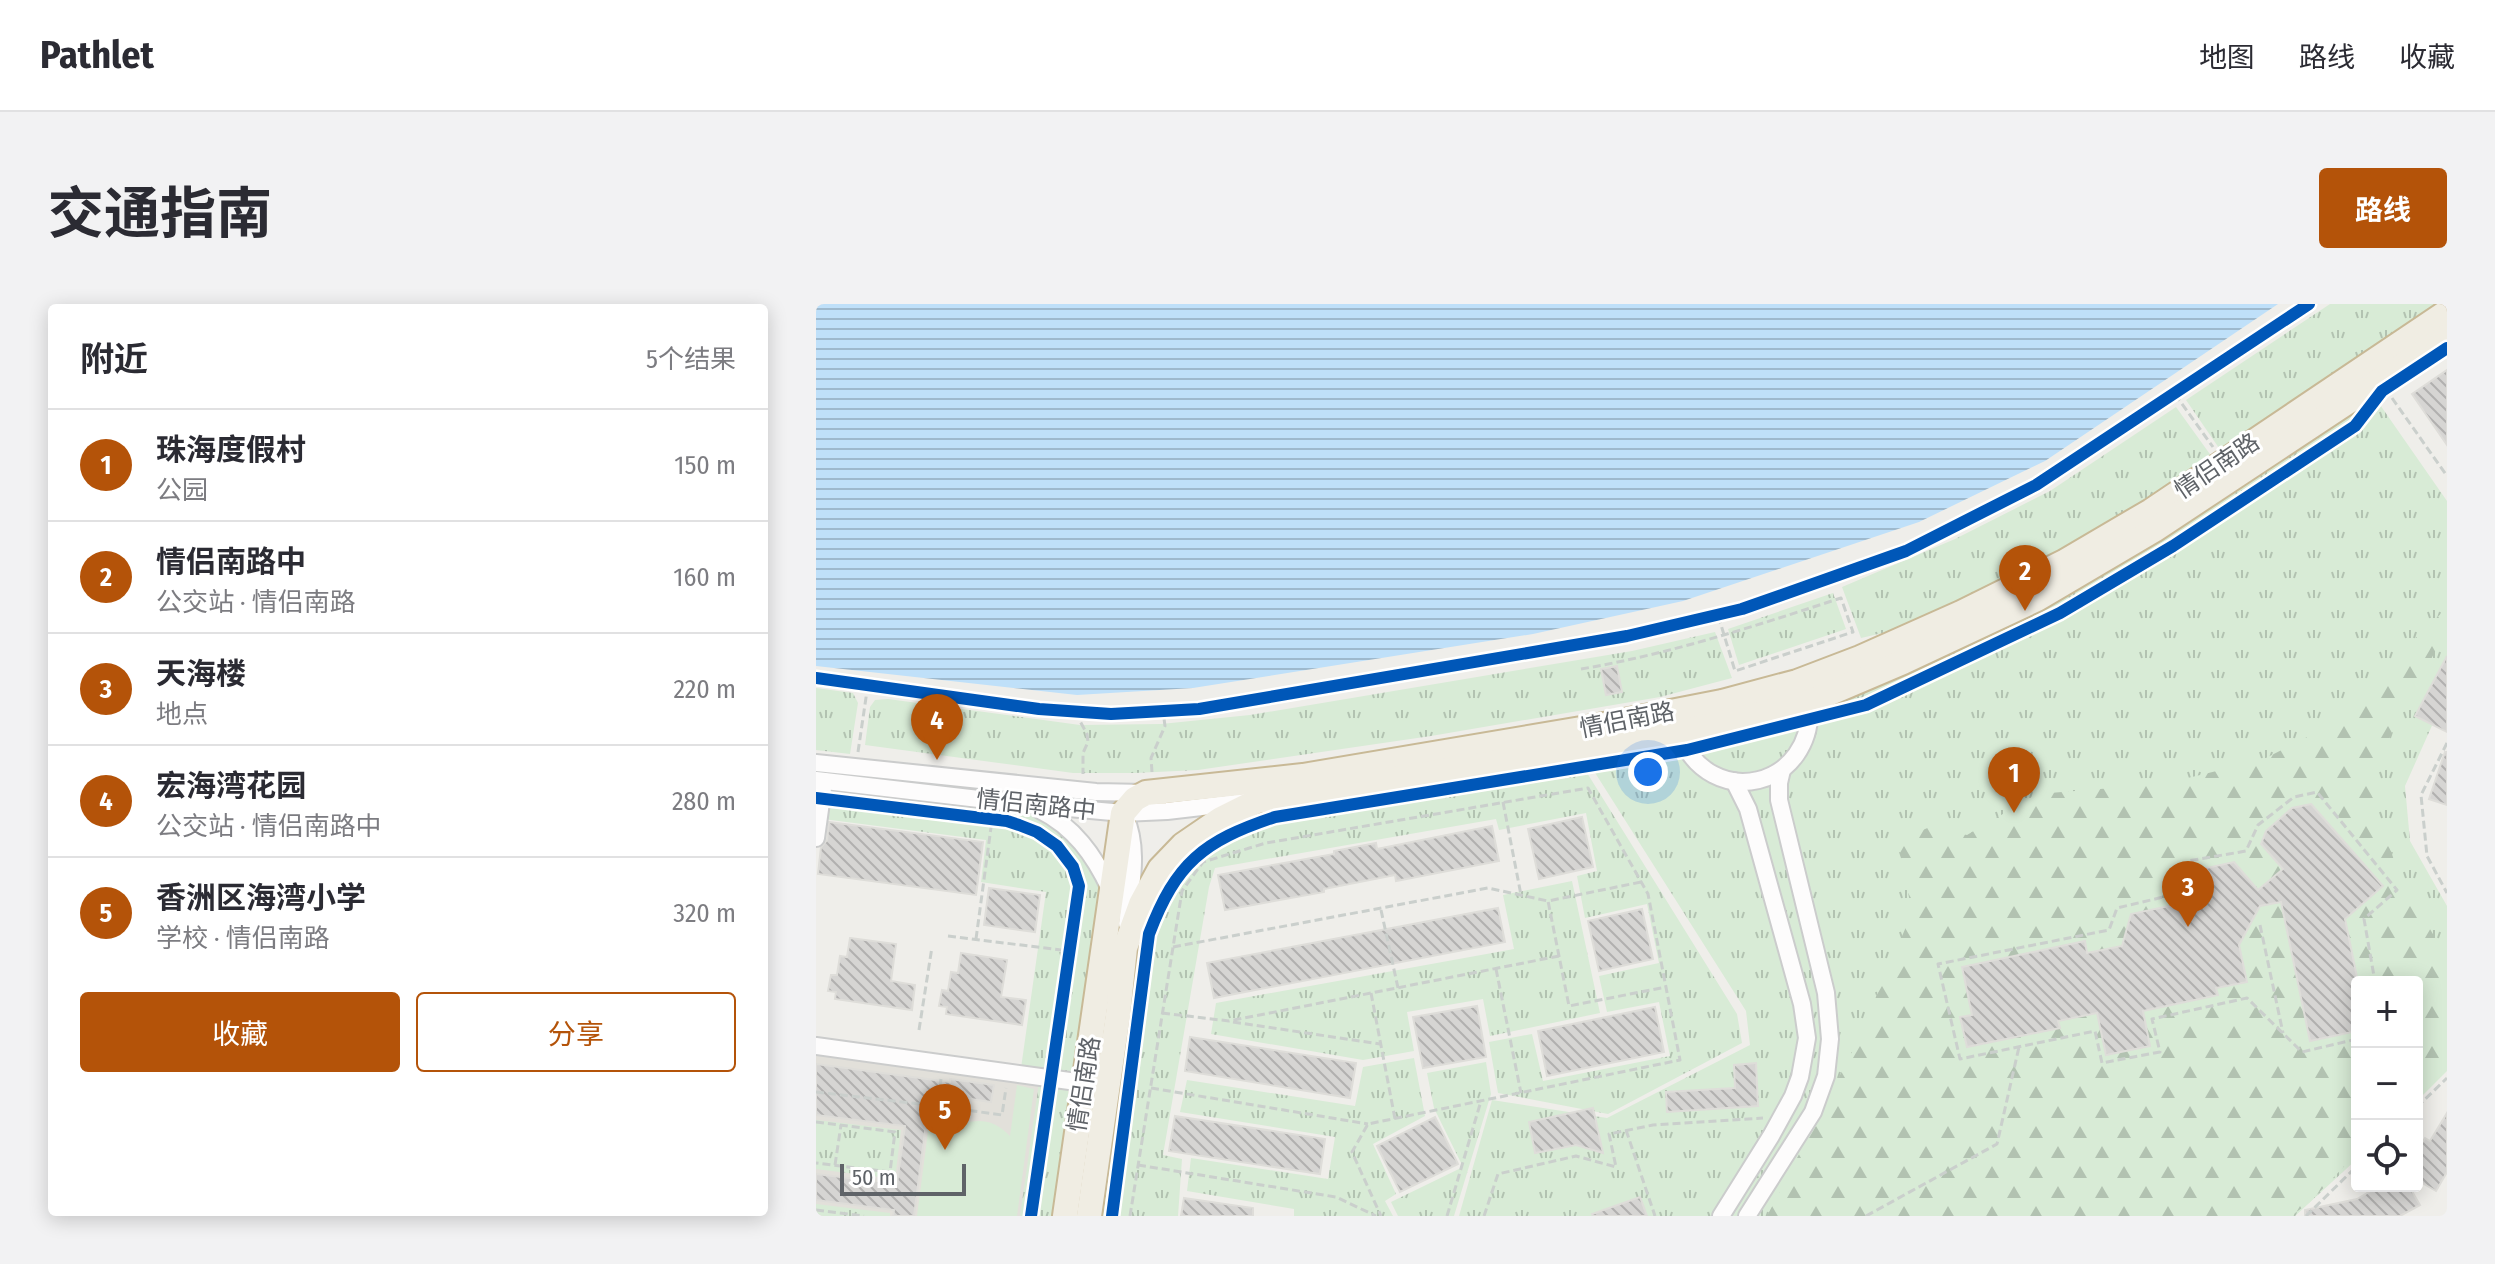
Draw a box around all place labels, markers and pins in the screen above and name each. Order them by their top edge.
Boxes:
pin: 2 [1999,545,2051,611]
pin: 4 [911,694,963,760]
pin: 1 [1988,747,2040,813]
pin: 3 [2162,861,2214,927]
pin: 5 [919,1084,971,1150]

